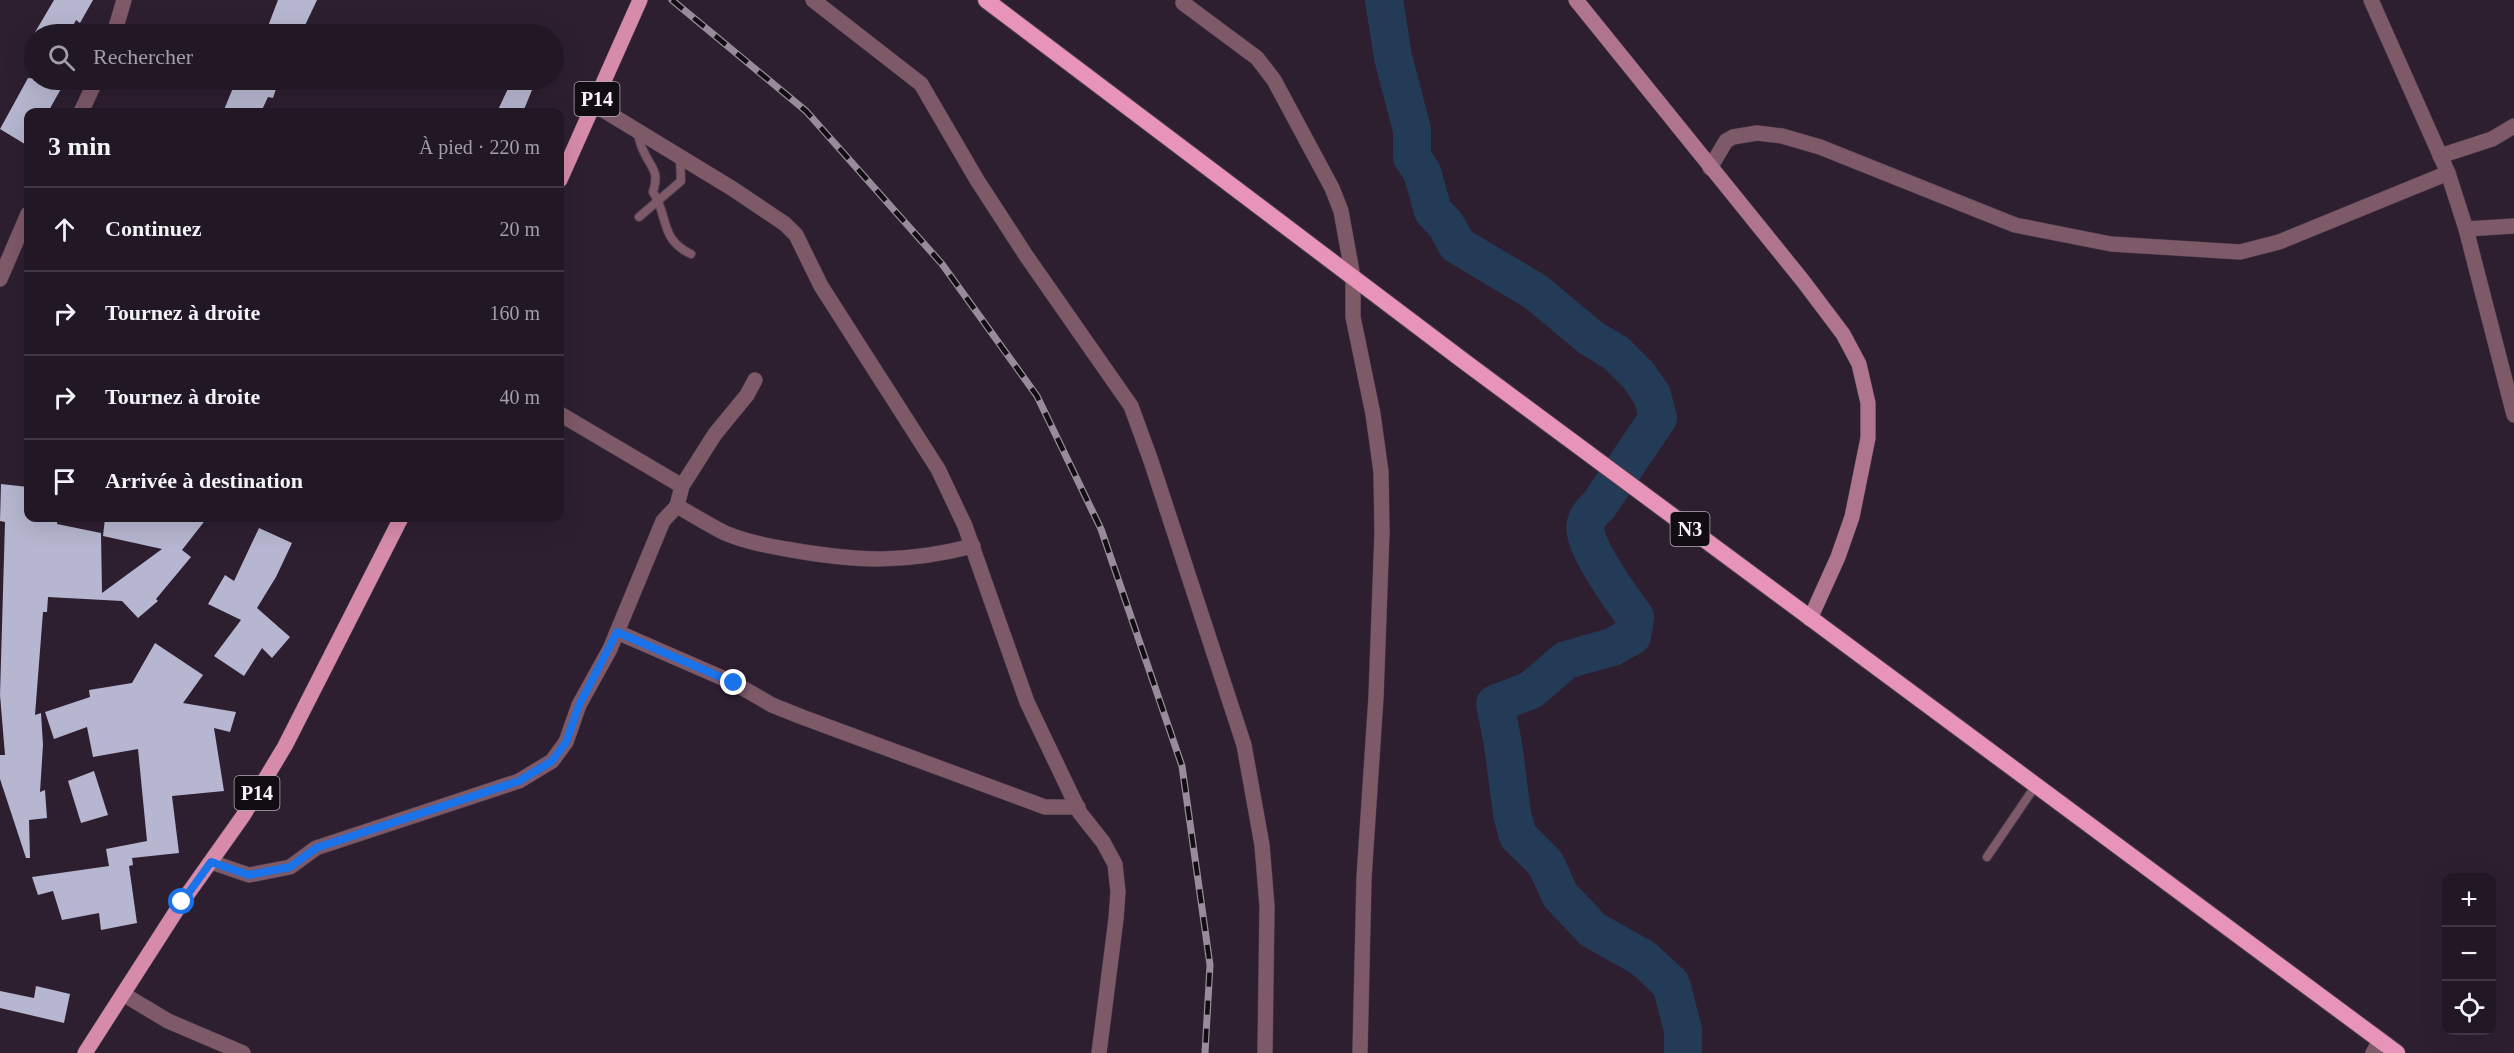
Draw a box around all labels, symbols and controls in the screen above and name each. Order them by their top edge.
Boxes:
search box [24,24,564,90]
icon: search [45,41,78,74]
text: Rechercher [93,44,193,69]
road number: P14 [574,82,620,116]
text: 3 min [48,132,111,161]
text: À pied · 220 m [419,136,540,158]
icon: ahead [48,213,81,246]
text: Continuez [105,216,202,241]
text: 20 m [499,218,540,240]
icon: right [48,297,81,330]
text: Tournez à droite [105,300,260,325]
text: 160 m [489,302,540,324]
icon: right [48,381,81,414]
text: Tournez à droite [105,384,260,409]
text: 40 m [499,386,540,408]
icon: arrive [48,465,81,498]
text: Arrivée à destination [105,468,303,493]
road number: N3 [1670,512,1710,546]
route end [720,669,746,695]
road number: P14 [234,776,280,810]
map controls [2442,873,2496,1035]
button: + [2442,873,2496,927]
route start [168,888,194,914]
button: − [2442,927,2496,981]
button: locate [2442,981,2496,1035]

